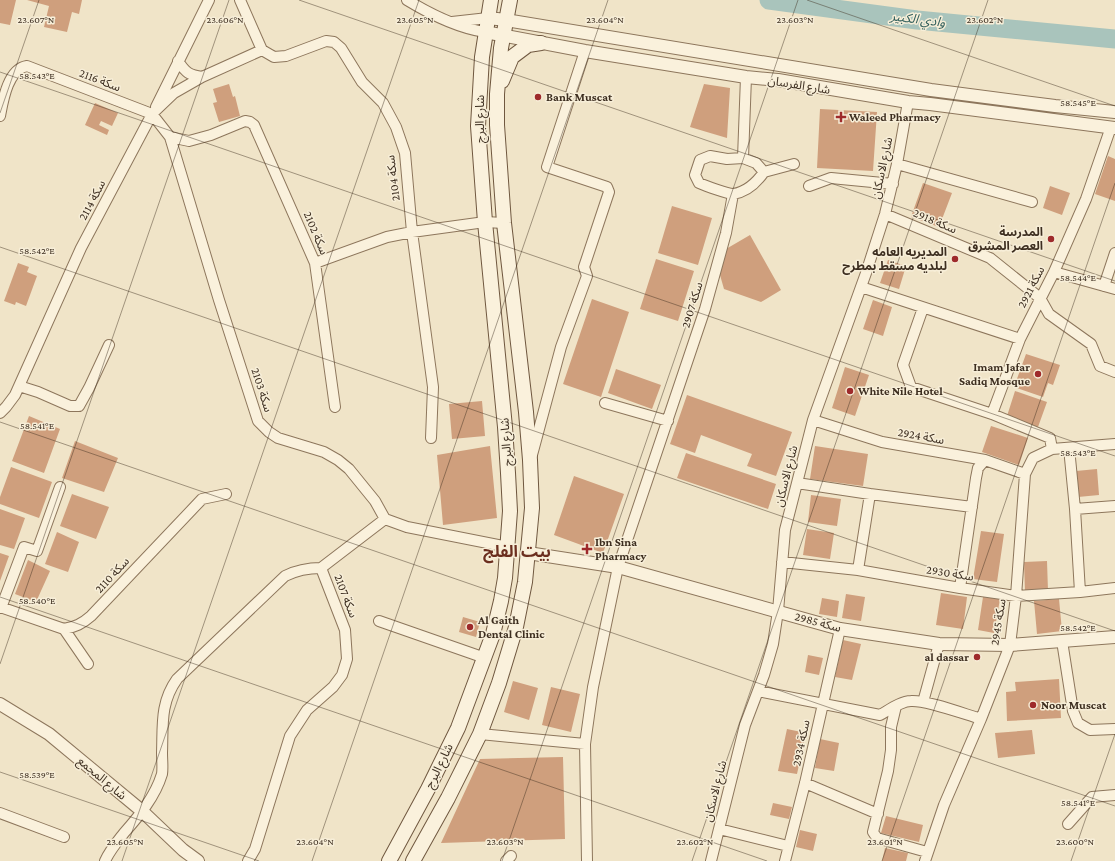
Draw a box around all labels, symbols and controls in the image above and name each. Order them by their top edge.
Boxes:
water label: وادي الكبير [888,8,946,33]
text: 23.607°N [18,14,55,25]
text: 23.606°N [206,14,244,25]
text: 23.605°N [396,14,434,25]
text: 23.604°N [586,14,624,25]
text: 23.603°N [777,14,814,25]
text: 23.602°N [967,14,1004,25]
street label: سكة 2116 [77,66,123,94]
text: 58.543°E [19,70,55,81]
street label: شارع الفرسان [766,73,831,99]
place label: Bank Muscat [546,90,613,104]
marker: Bank Muscat [533,92,543,102]
street label: شارع البرج [473,95,489,143]
text: 58.545°E [1060,97,1096,108]
place label: Waleed Pharmacy [848,110,941,124]
marker: Waleed Pharmacy [836,112,846,122]
street label: شارع الاسكان [869,136,897,201]
street label: سكة 2104 [383,154,403,202]
street label: سكة 2114 [76,178,108,222]
street label: سكة 2918 [911,206,959,236]
street label: سكة 2102 [301,209,331,257]
place label: المدرسة العصر المشرق [968,225,1043,253]
marker: المدرسة العصر المشرق [1046,234,1056,244]
text: 58.542°E [19,245,55,256]
place label: المديريه العامه لبلديه مسقط بمطرح [842,245,947,275]
marker: المديريه العامه لبلديه مسقط بمطرح [950,254,960,264]
street label: سكة 2921 [1015,264,1047,310]
text: 58.544°E [1060,272,1097,283]
street label: سكة 2907 [678,280,706,330]
place label: Imam Jafar Sadiq Mosque [959,360,1030,388]
street label: سكة 2103 [248,366,276,414]
marker: Imam Jafar Sadiq Mosque [1033,369,1043,379]
place label: White Nile Hotel [857,384,943,398]
marker: White Nile Hotel [845,386,855,396]
street label: شارع البرج [497,417,517,467]
text: 58.541°E [20,420,55,431]
street label: سكة 2924 [897,425,945,447]
street label: شارع الاسكان [772,444,802,509]
text: 58.543°E [1060,447,1096,458]
place label: Ibn Sina Pharmacy [595,535,647,563]
district label: بيت الفلج [483,543,551,564]
marker: Ibn Sina Pharmacy [582,544,592,554]
street label: سكة 2110 [92,554,132,596]
street label: سكة 2930 [925,562,975,584]
street label: سكة 2107 [331,572,361,620]
text: 58.540°E [19,595,56,606]
street label: سكة 2945 [987,598,1009,646]
street label: سكة 2985 [793,609,843,635]
place label: Al Gaith Dental Clinic [477,613,545,641]
marker: Al Gaith Dental Clinic [465,622,475,632]
text: 58.542°E [1060,622,1096,633]
place label: al dassar [925,650,969,664]
marker: al dassar [972,652,982,662]
place label: Noor Muscat [1041,698,1107,712]
marker: Noor Muscat [1028,700,1038,710]
street label: سكة 2934 [789,719,813,767]
street label: شارع البرج [422,741,458,792]
street label: شارع المجمع [73,754,129,804]
street label: شارع الاسكان [701,759,731,824]
text: 58.539°E [19,769,55,780]
text: 58.541°E [1061,797,1096,808]
text: 23.605°N [106,836,144,847]
text: 23.604°N [296,836,334,847]
text: 23.603°N [487,836,524,847]
text: 23.602°N [677,836,714,847]
text: 23.601°N [867,836,903,847]
text: 23.600°N [1056,836,1094,847]

